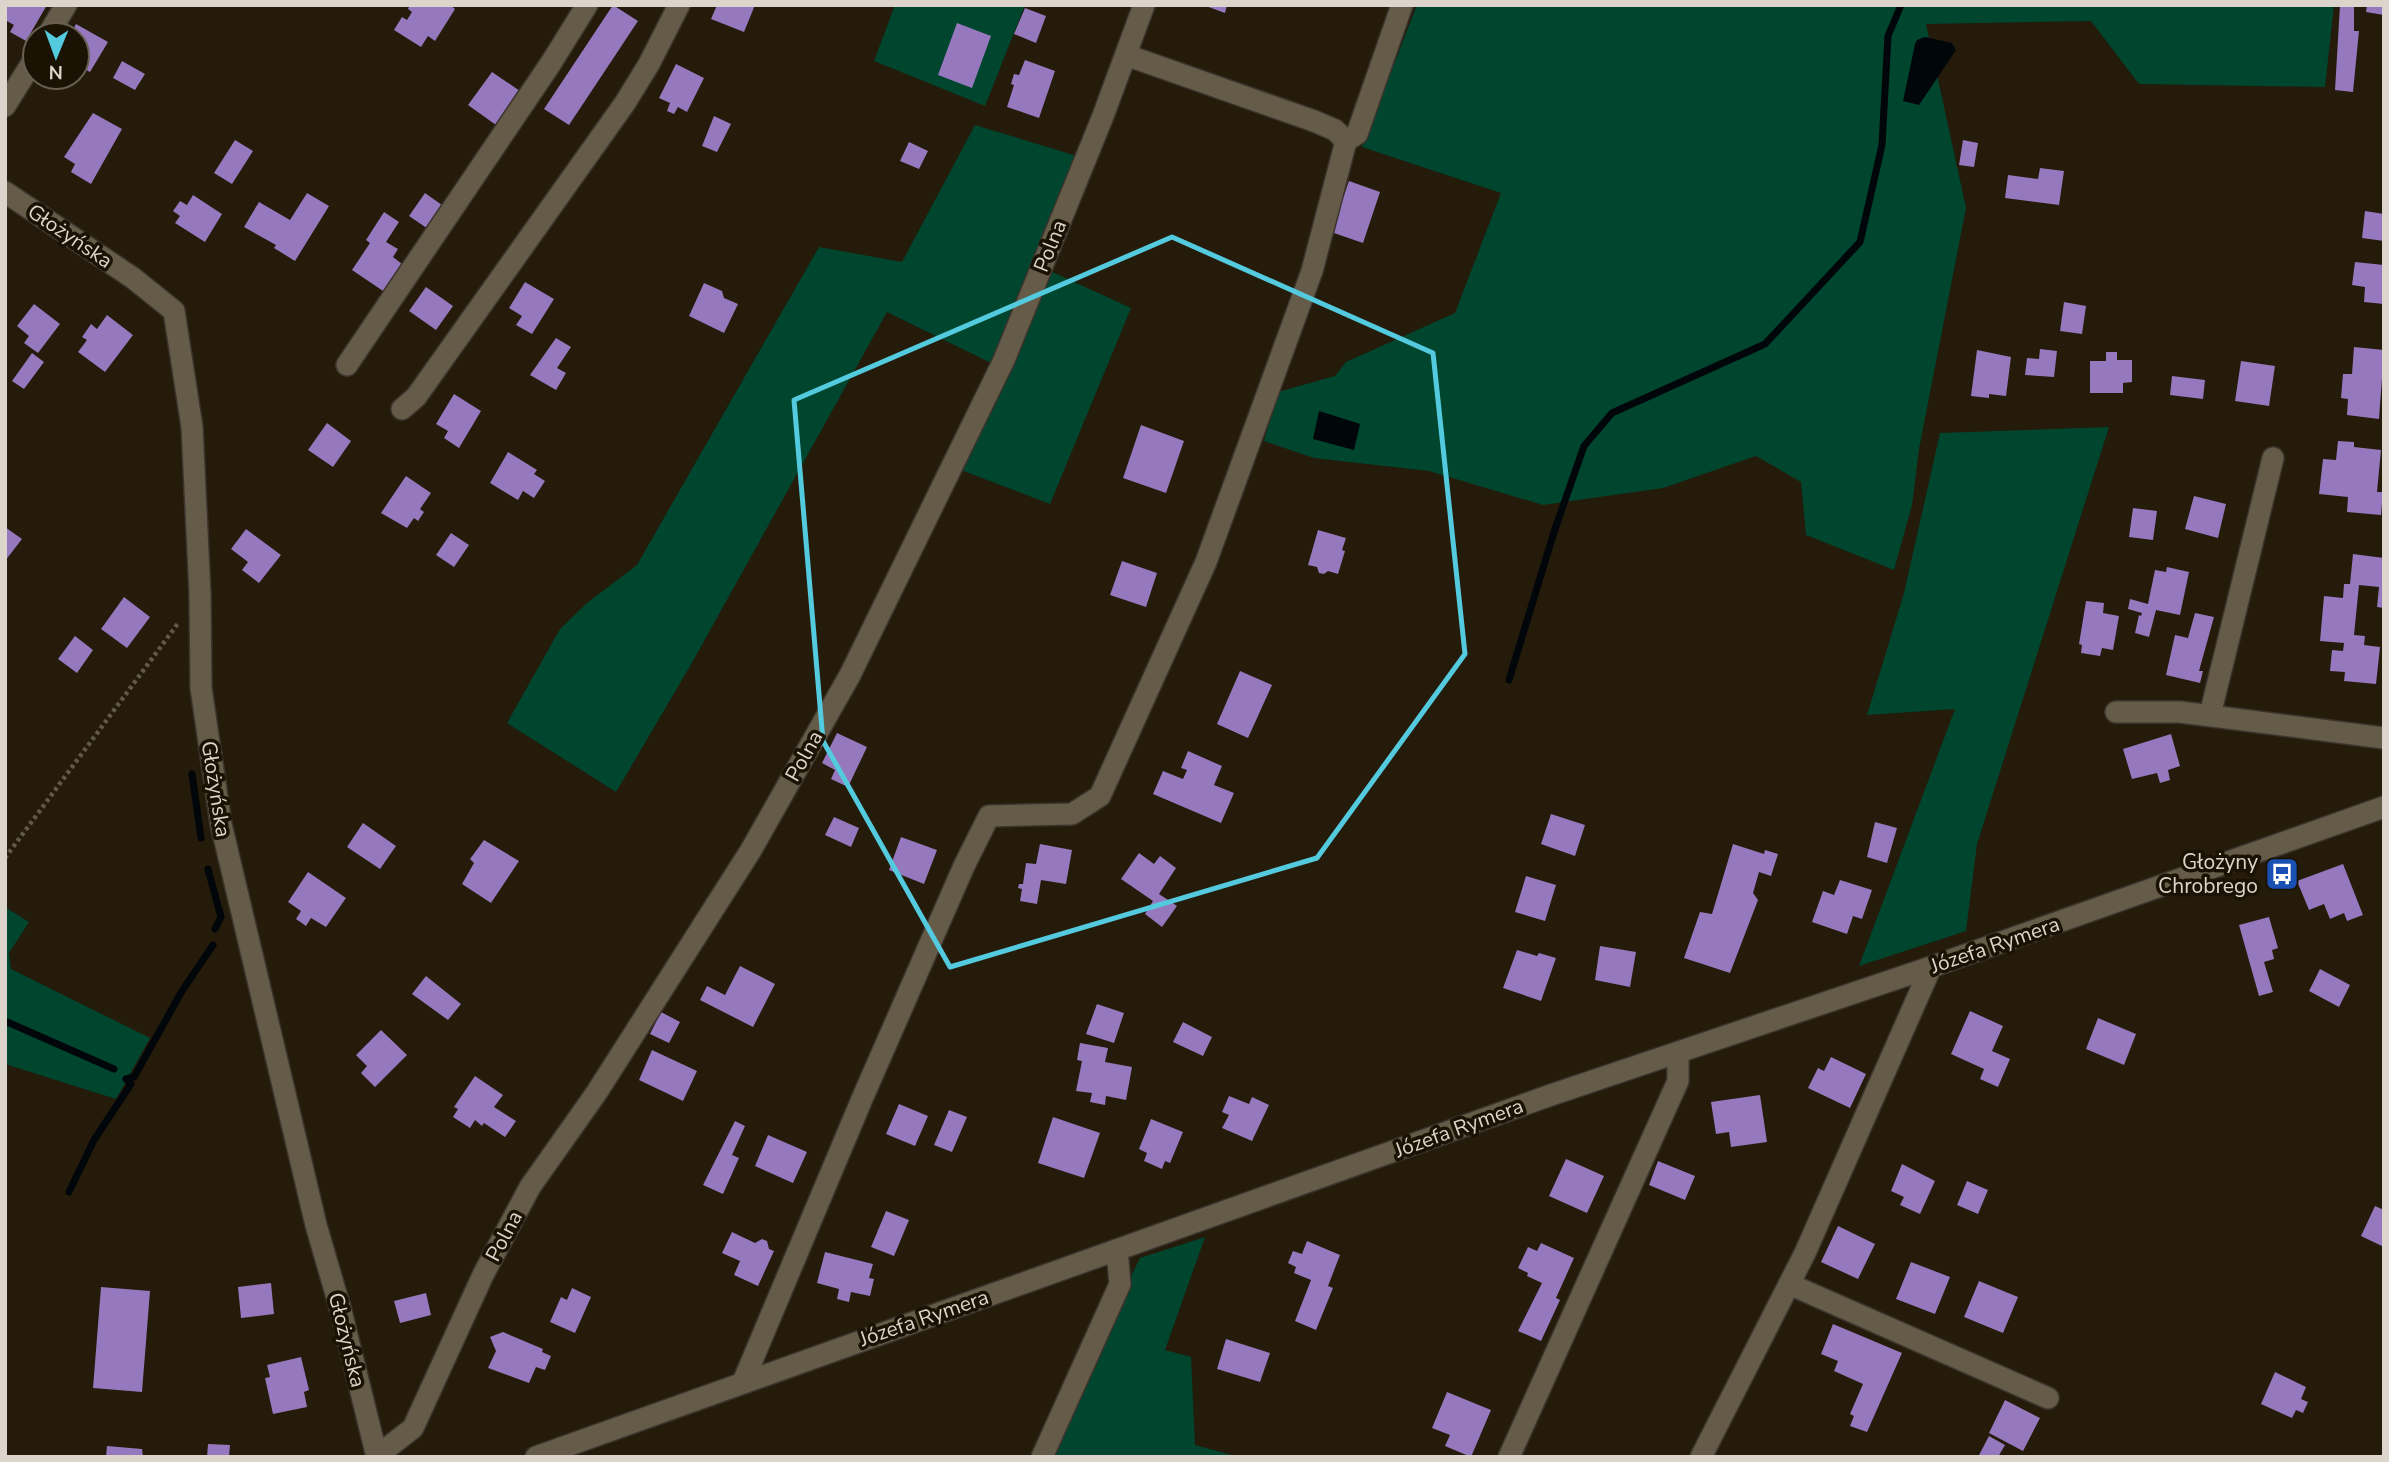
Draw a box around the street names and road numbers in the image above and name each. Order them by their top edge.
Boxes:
street label: Głożyńska [22,197,118,275]
street label: Polna [1027,216,1073,276]
street label: Polna [779,726,829,786]
street label: Głożyńska [195,739,237,839]
street label: Józefa Rymera [1926,910,2063,981]
street label: Józefa Rymera [1390,1092,1527,1165]
street label: Polna [479,1206,529,1266]
street label: Józefa Rymera [855,1283,992,1354]
street label: Głożyńska [322,1290,372,1390]

